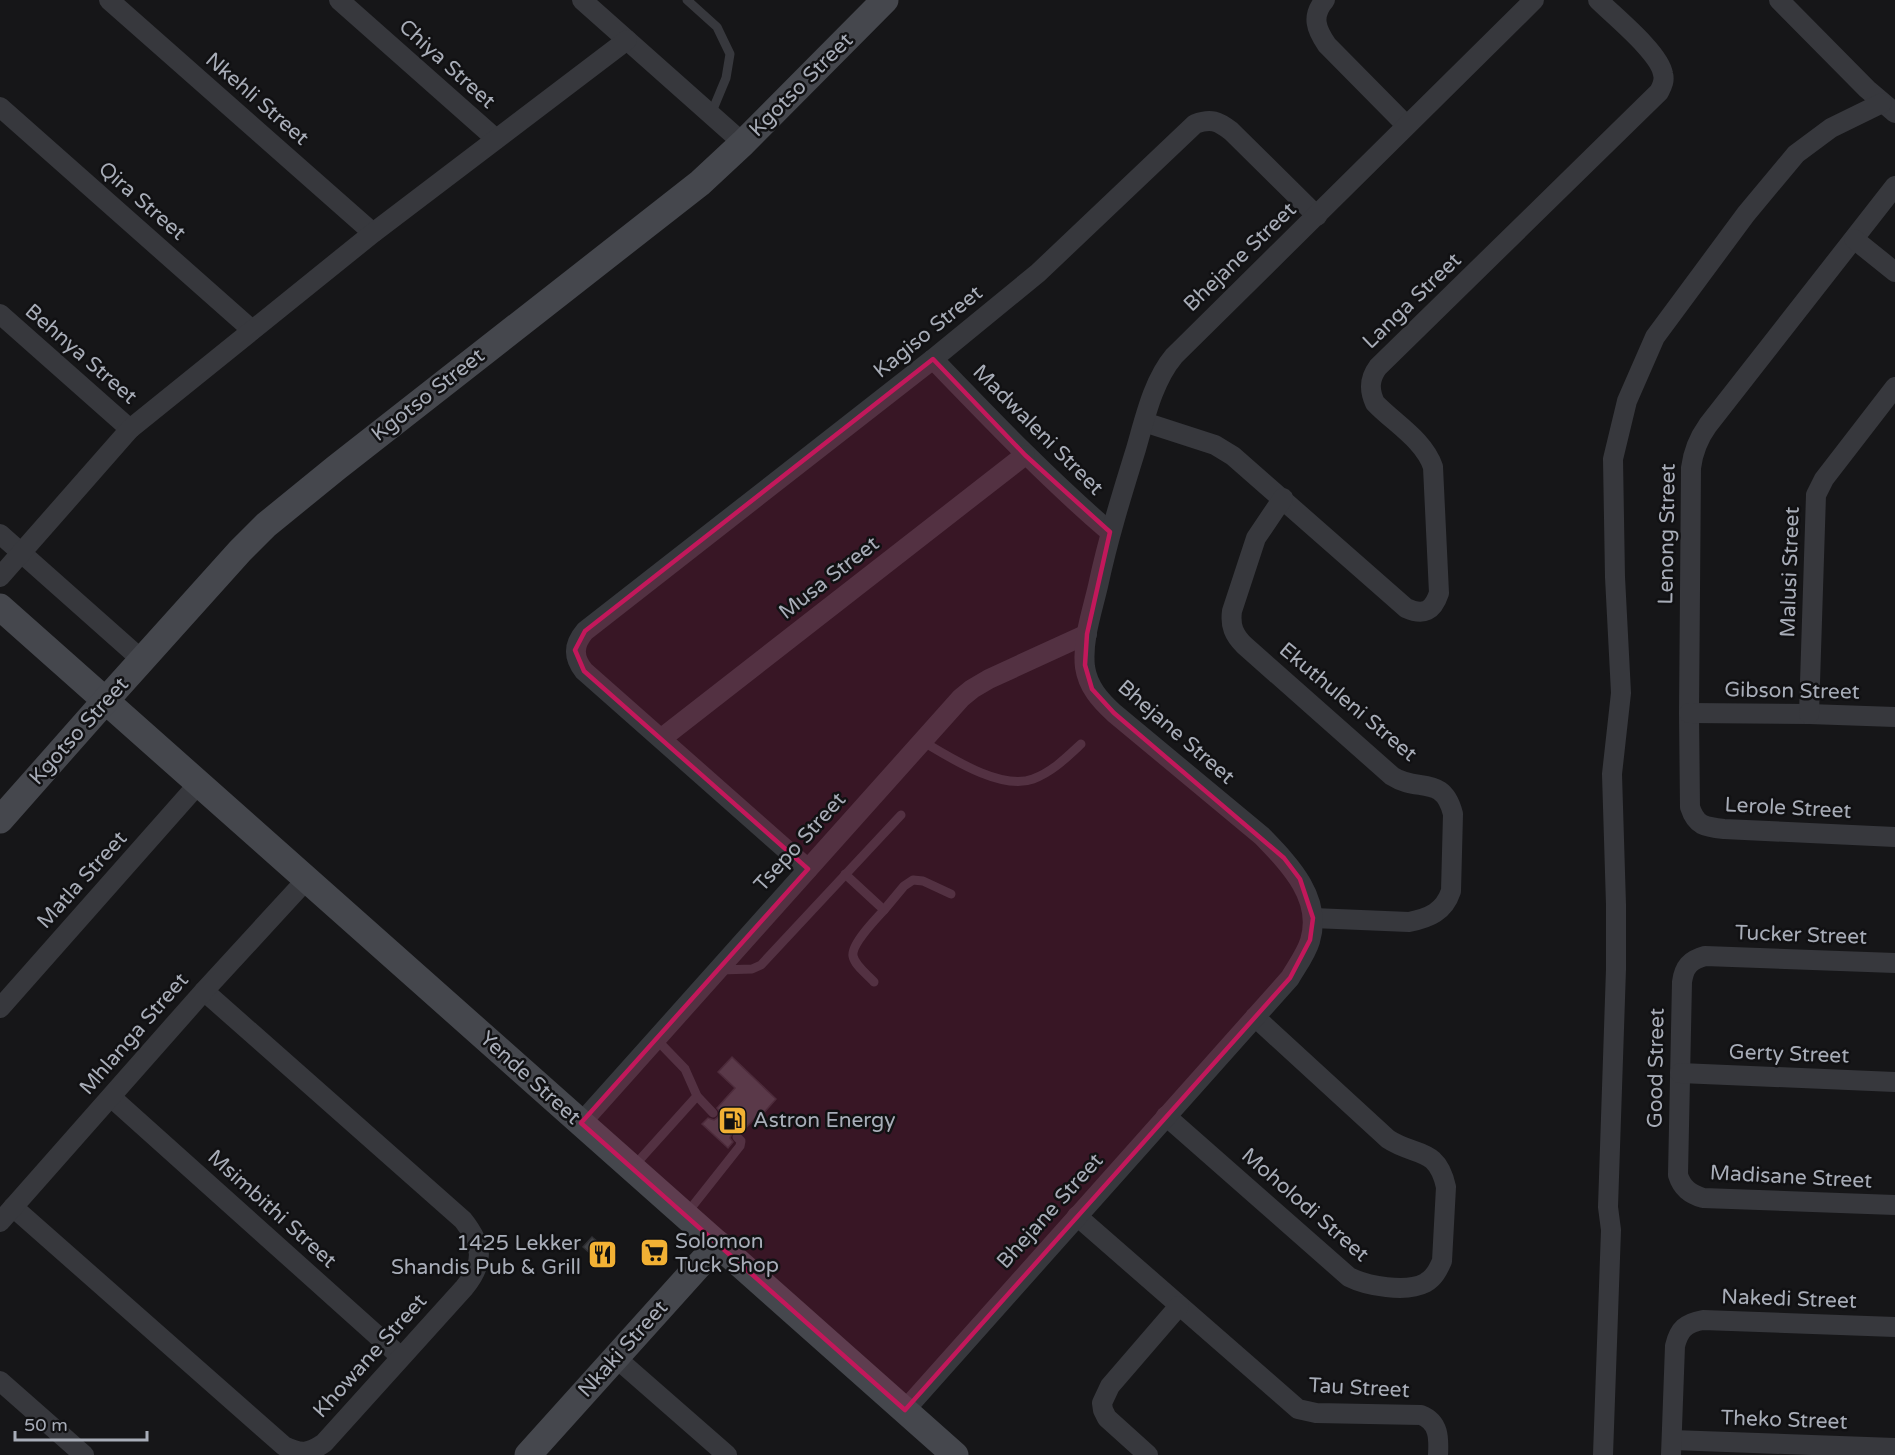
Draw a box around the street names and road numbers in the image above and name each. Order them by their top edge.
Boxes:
street label: Chiya Street [394,14,500,114]
street label: Kgotso Street [744,28,858,142]
street label: Nkehli Street [200,47,314,151]
street label: Qira Street [93,156,191,246]
street label: Bhejane Street [1179,197,1301,317]
street label: Langa Street [1358,248,1466,354]
street label: Kagiso Street [869,281,987,383]
street label: Behnya Street [20,299,142,409]
street label: Kgotso Street [367,343,489,447]
street label: Madwaleni Street [968,360,1108,500]
street label: Lenong Street [1653,463,1681,605]
street label: Malusi Street [1775,506,1805,638]
street label: Musa Street [774,531,884,625]
street label: Ekuthuleni Street [1274,637,1422,767]
street label: Kgotso Street [24,672,134,790]
street label: Bhejane Street [1113,675,1239,789]
street label: Gibson Street [1724,677,1860,705]
street label: Tsepo Street [749,787,851,897]
street label: Lerole Street [1724,792,1852,824]
street label: Matla Street [32,826,132,934]
street label: Tucker Street [1735,920,1867,950]
street label: Mhlanga Street [74,968,194,1100]
street label: Good Street [1642,1008,1670,1128]
street label: Yende Street [474,1026,586,1130]
street label: Gerty Street [1728,1039,1850,1069]
street label: Moholodi Street [1236,1143,1374,1267]
street label: Msimbithi Street [202,1145,342,1273]
street label: Bhejane Street [992,1148,1108,1274]
street label: Madisane Street [1709,1160,1873,1194]
street label: Nakedi Street [1721,1284,1857,1314]
street label: Khowane Street [308,1289,432,1423]
street label: Nkaki Street [573,1295,673,1403]
street label: Tau Street [1308,1373,1410,1403]
street label: Theko Street [1720,1405,1848,1435]

